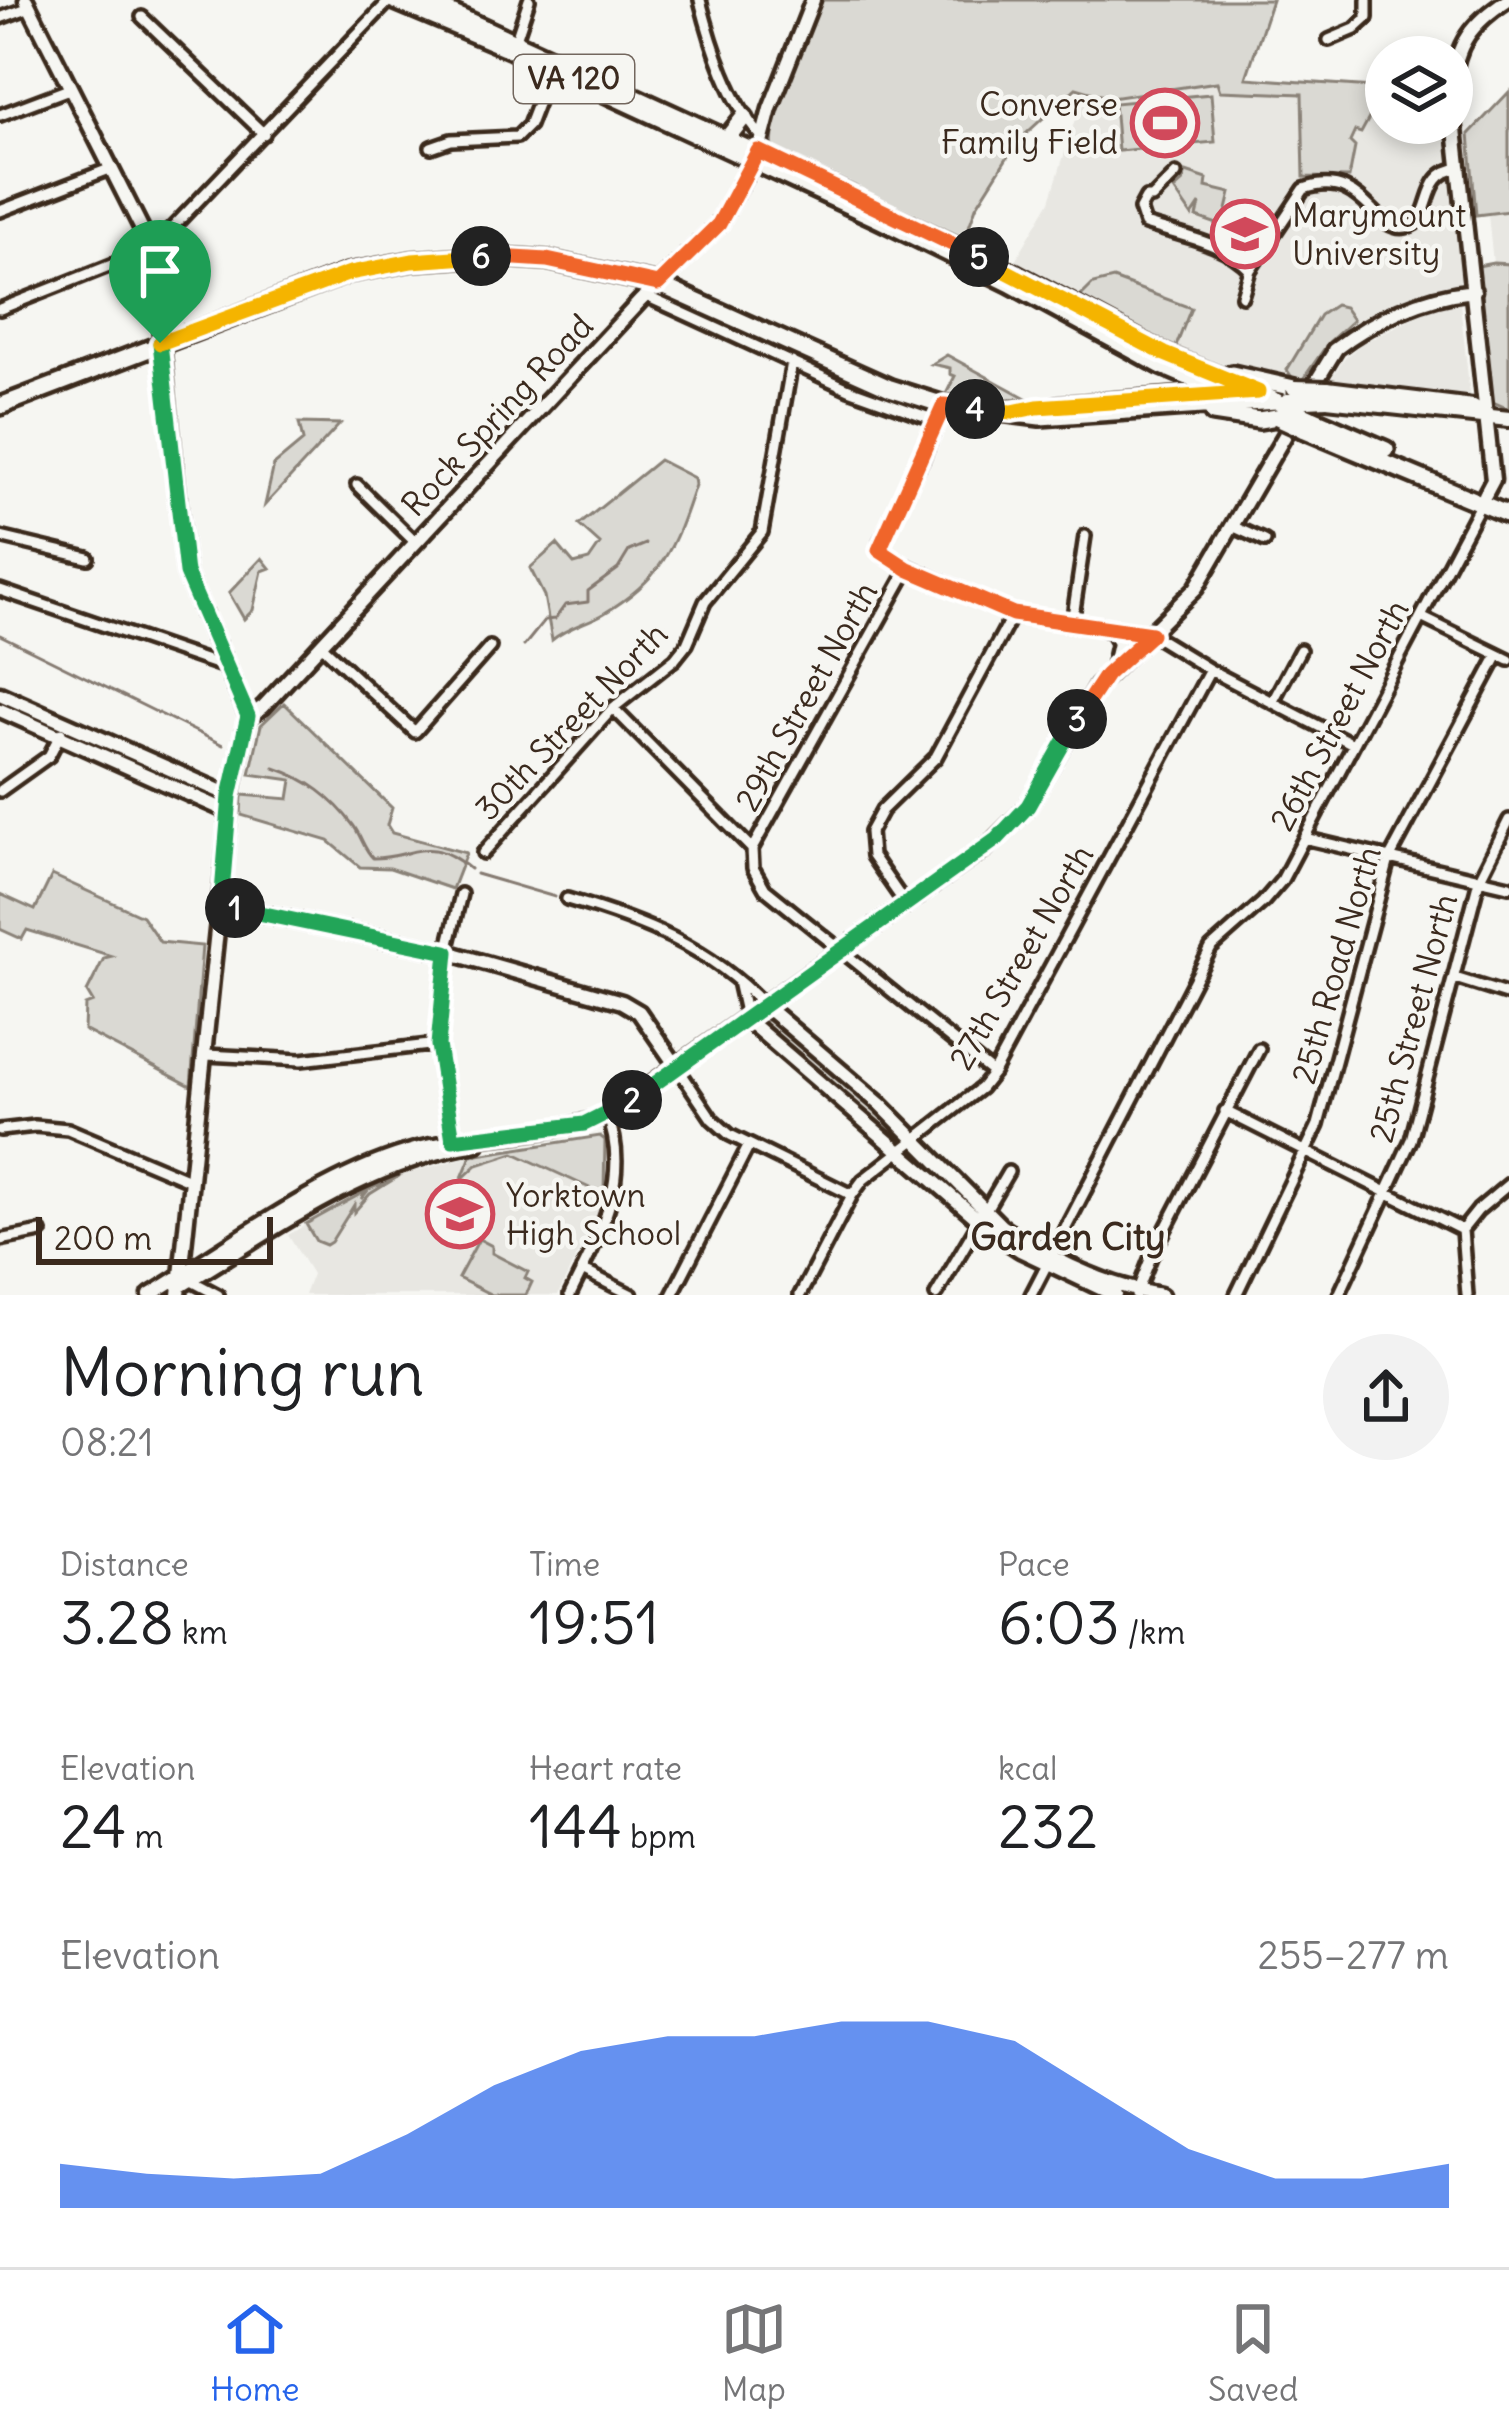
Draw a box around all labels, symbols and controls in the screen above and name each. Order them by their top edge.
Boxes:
map controls [1365,36,1473,144]
button: layers [1365,36,1473,144]
road number: VA 120 [514,55,634,103]
place label: Converse Family Field [941,83,1118,163]
sports icon: Converse Family Field [1130,88,1200,158]
place label: Marymount University [1292,194,1466,274]
school or university icon: Marymount University [1210,199,1280,269]
pin [109,220,211,343]
pin: 6 [451,226,511,286]
pin: 5 [949,227,1009,287]
text: 6 [471,235,491,277]
text: 5 [970,236,988,278]
icon: arrive [127,238,193,304]
street label: Rock Spring Road [392,305,602,525]
pin: 4 [945,379,1005,439]
text: 4 [965,388,985,430]
street label: 29th Street North [726,574,886,818]
street label: 26th Street North [1260,592,1418,838]
street label: 30th Street North [466,613,676,829]
pin: 3 [1047,689,1107,749]
text: 3 [1068,698,1086,740]
street label: 27th Street North [940,837,1102,1077]
street label: 25th Road North [1282,841,1390,1089]
pin: 1 [205,878,265,938]
text: 1 [228,887,242,929]
street label: 25th Street North [1360,889,1466,1147]
pin: 2 [602,1070,662,1130]
text: 2 [623,1079,641,1121]
place label: Yorktown High School [506,1174,681,1254]
school or university icon: Yorktown High School [425,1179,495,1249]
scale bar [36,1211,273,1264]
district label: Garden City [971,1215,1165,1260]
text: 200 m [54,1217,152,1259]
text: Morning run [60,1331,424,1414]
button: share [1323,1334,1449,1460]
text: 08:21 [60,1418,154,1467]
text: Distance [60,1543,189,1585]
text: Time [529,1543,600,1585]
text: Pace [998,1543,1070,1585]
text: 3.28 [60,1585,174,1660]
text: 19:51 [529,1585,659,1660]
text: 6:03 [998,1585,1120,1660]
text: km [174,1611,228,1653]
text: /km [1120,1611,1185,1653]
text: Elevation [60,1747,195,1789]
text: Heart rate [529,1747,682,1789]
text: kcal [998,1747,1057,1789]
text: 24 [60,1789,127,1864]
text: 144 [529,1789,622,1864]
text: 232 [998,1789,1098,1864]
text: m [127,1815,163,1857]
text: bpm [622,1815,696,1857]
text: Elevation [60,1931,220,1980]
text: 255–277 m [1258,1931,1449,1980]
tab: Home [211,2296,300,2410]
tab: Map [721,2296,787,2410]
tab: Saved [1208,2296,1298,2410]

